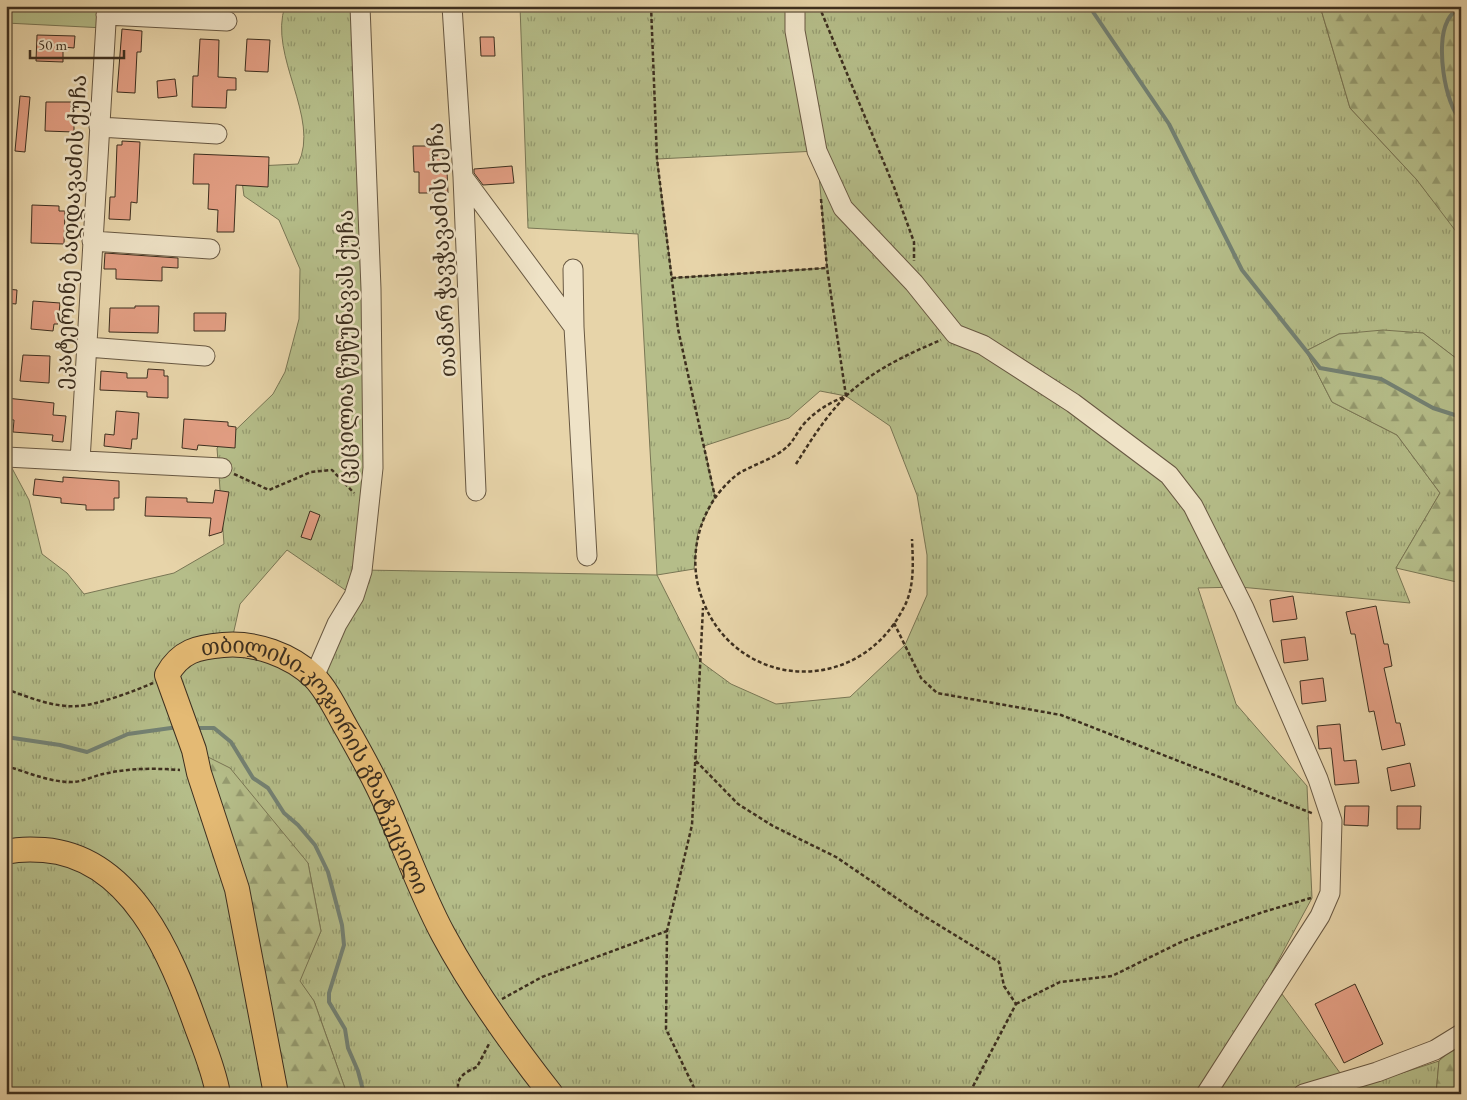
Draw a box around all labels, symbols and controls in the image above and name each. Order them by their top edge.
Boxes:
scale bar [30,28,124,60]
text: 50 m [38,35,67,54]
street label: ეკატერინე ბაღდავაძის ქუჩა [48,74,93,390]
street label: თამარ ჭავჭავაძის ქუჩა [420,122,463,378]
street label: ცეცილია წუწუნავას ქუჩა [331,209,360,485]
street label: თბილისი-კოჯორის გზატკეცილი [199,630,436,899]

